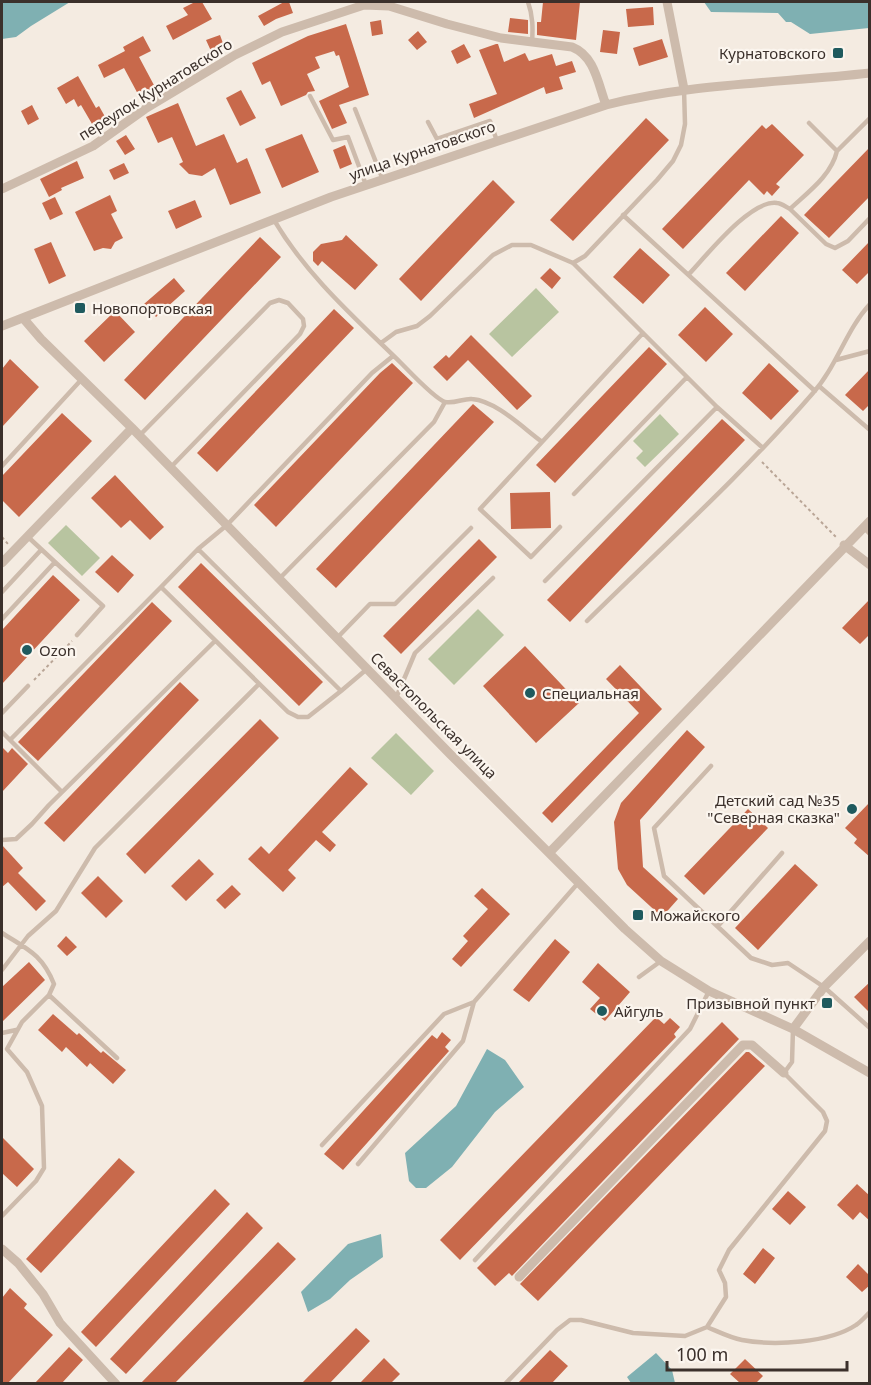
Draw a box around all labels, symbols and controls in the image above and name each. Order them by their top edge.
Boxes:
street label: переулок Курнатовского [74,33,236,145]
place label: Курнатовского [719,43,826,63]
marker: Курнатовского [831,46,845,60]
street label: улица Курнатовского [346,116,498,184]
place label: Новопортовская [92,298,213,318]
marker: Новопортовская [73,301,87,315]
place label: Ozon [39,640,76,660]
marker: Ozon [20,643,34,657]
street label: Севастопольская улица [366,647,502,783]
place label: Специальная [542,683,639,703]
marker: Специальная [523,686,537,700]
place label: Детский сад №35 "Северная сказка" [707,790,840,827]
marker: Детский сад №35 "Северная сказка" [845,802,859,816]
place label: Можайского [650,905,740,925]
marker: Можайского [631,908,645,922]
place label: Призывной пункт [686,993,815,1013]
marker: Призывной пункт [820,996,834,1010]
place label: Айгуль [614,1001,663,1021]
marker: Айгуль [595,1004,609,1018]
scale bar [667,1334,847,1372]
text: 100 m [676,1342,728,1366]

